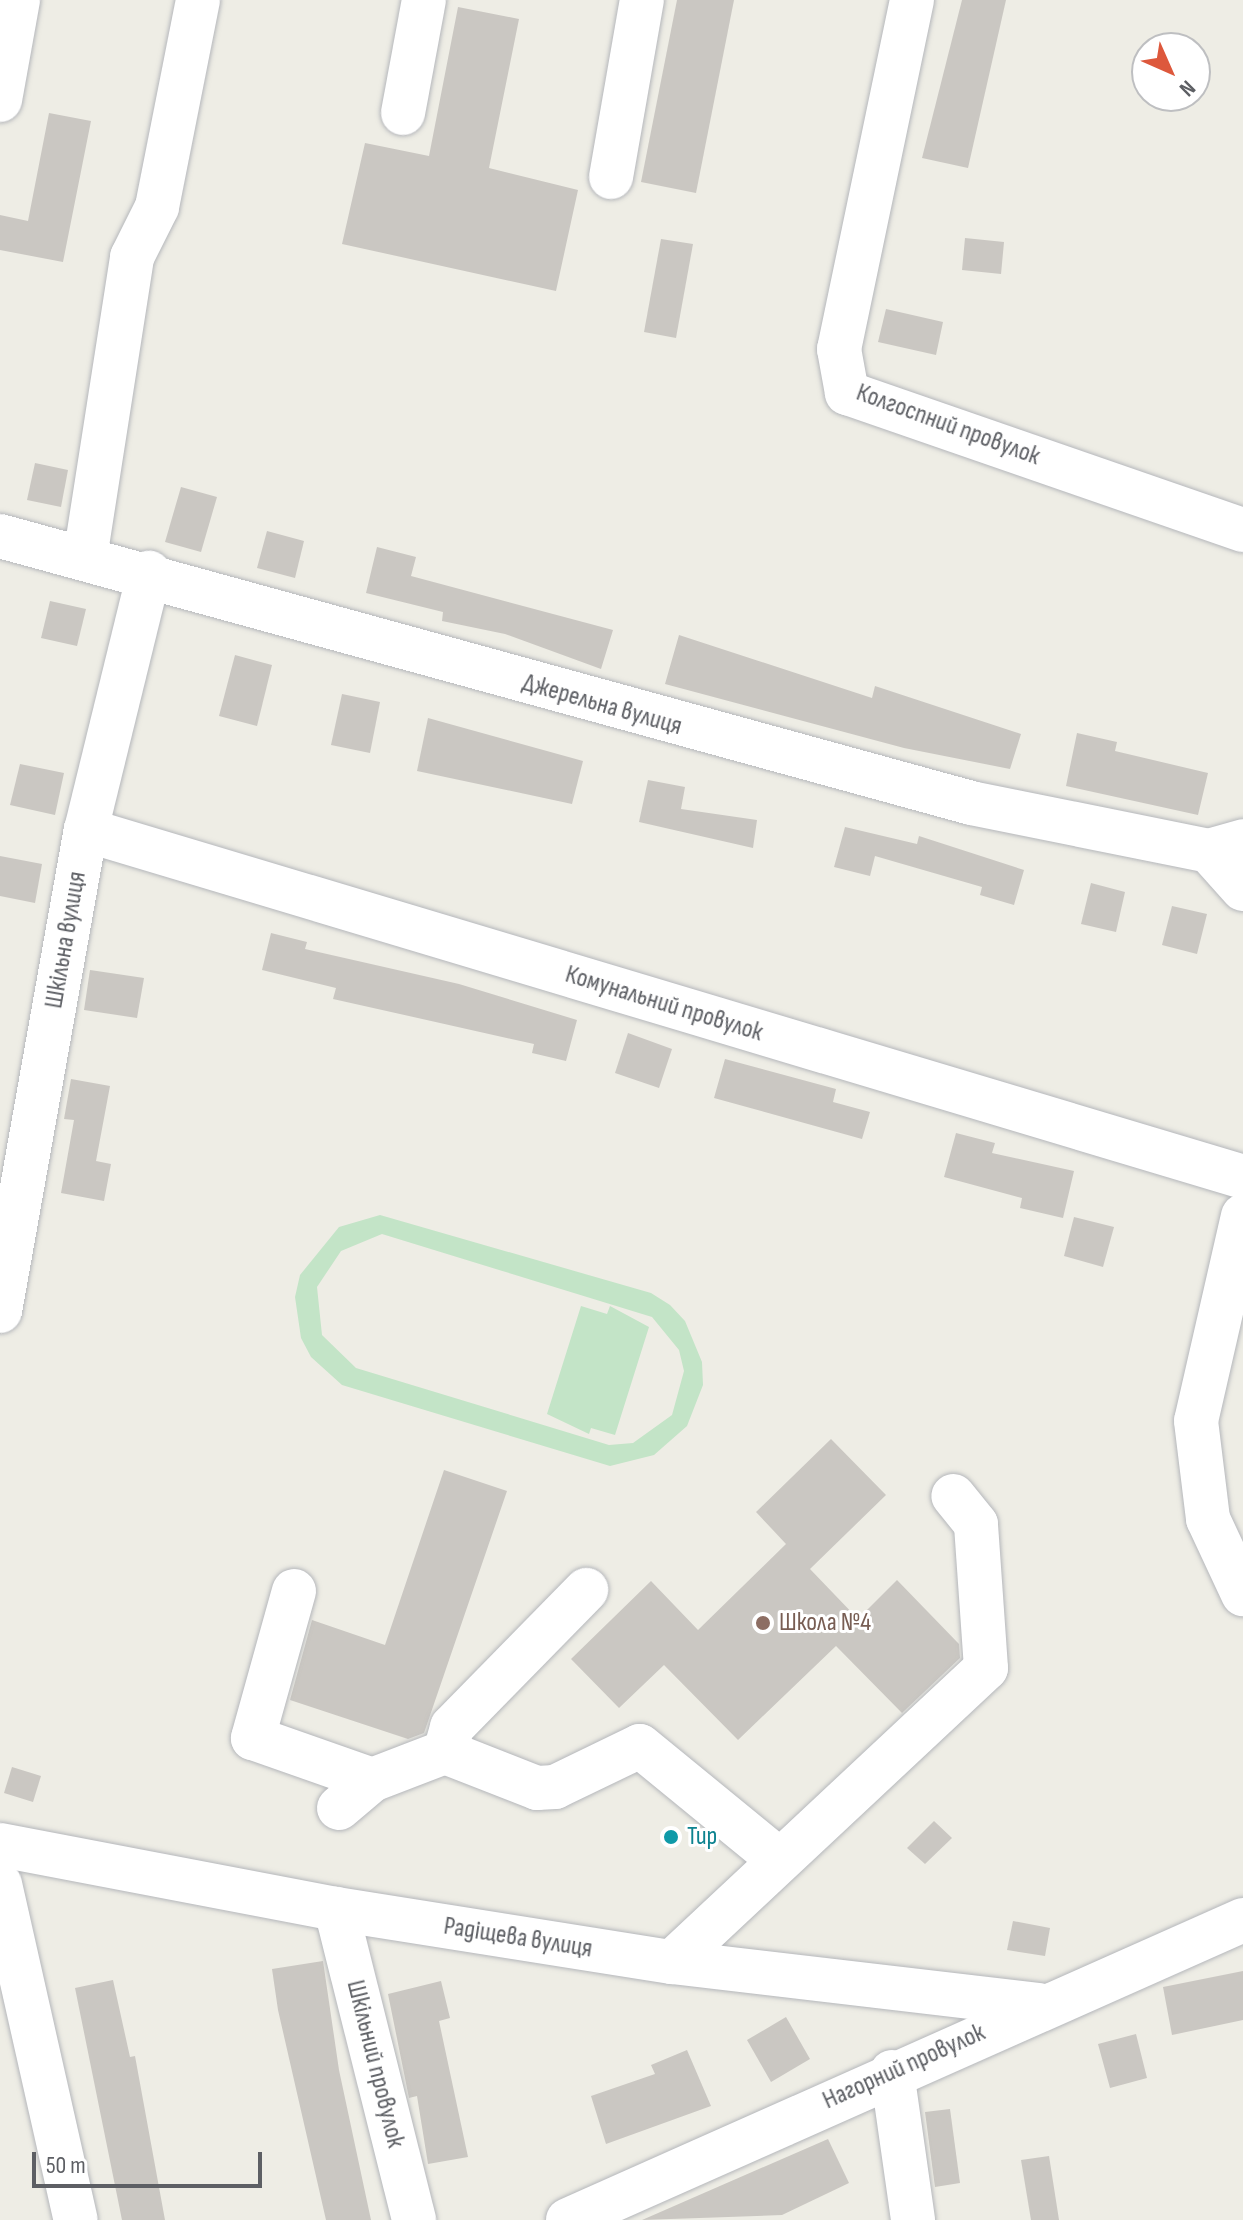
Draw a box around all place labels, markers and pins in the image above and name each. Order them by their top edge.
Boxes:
place label: Школа №4 [779,1607,871,1639]
marker: Школа №4 [754,1614,772,1632]
place label: Тир [687,1821,717,1853]
marker: Тир [662,1828,680,1846]

